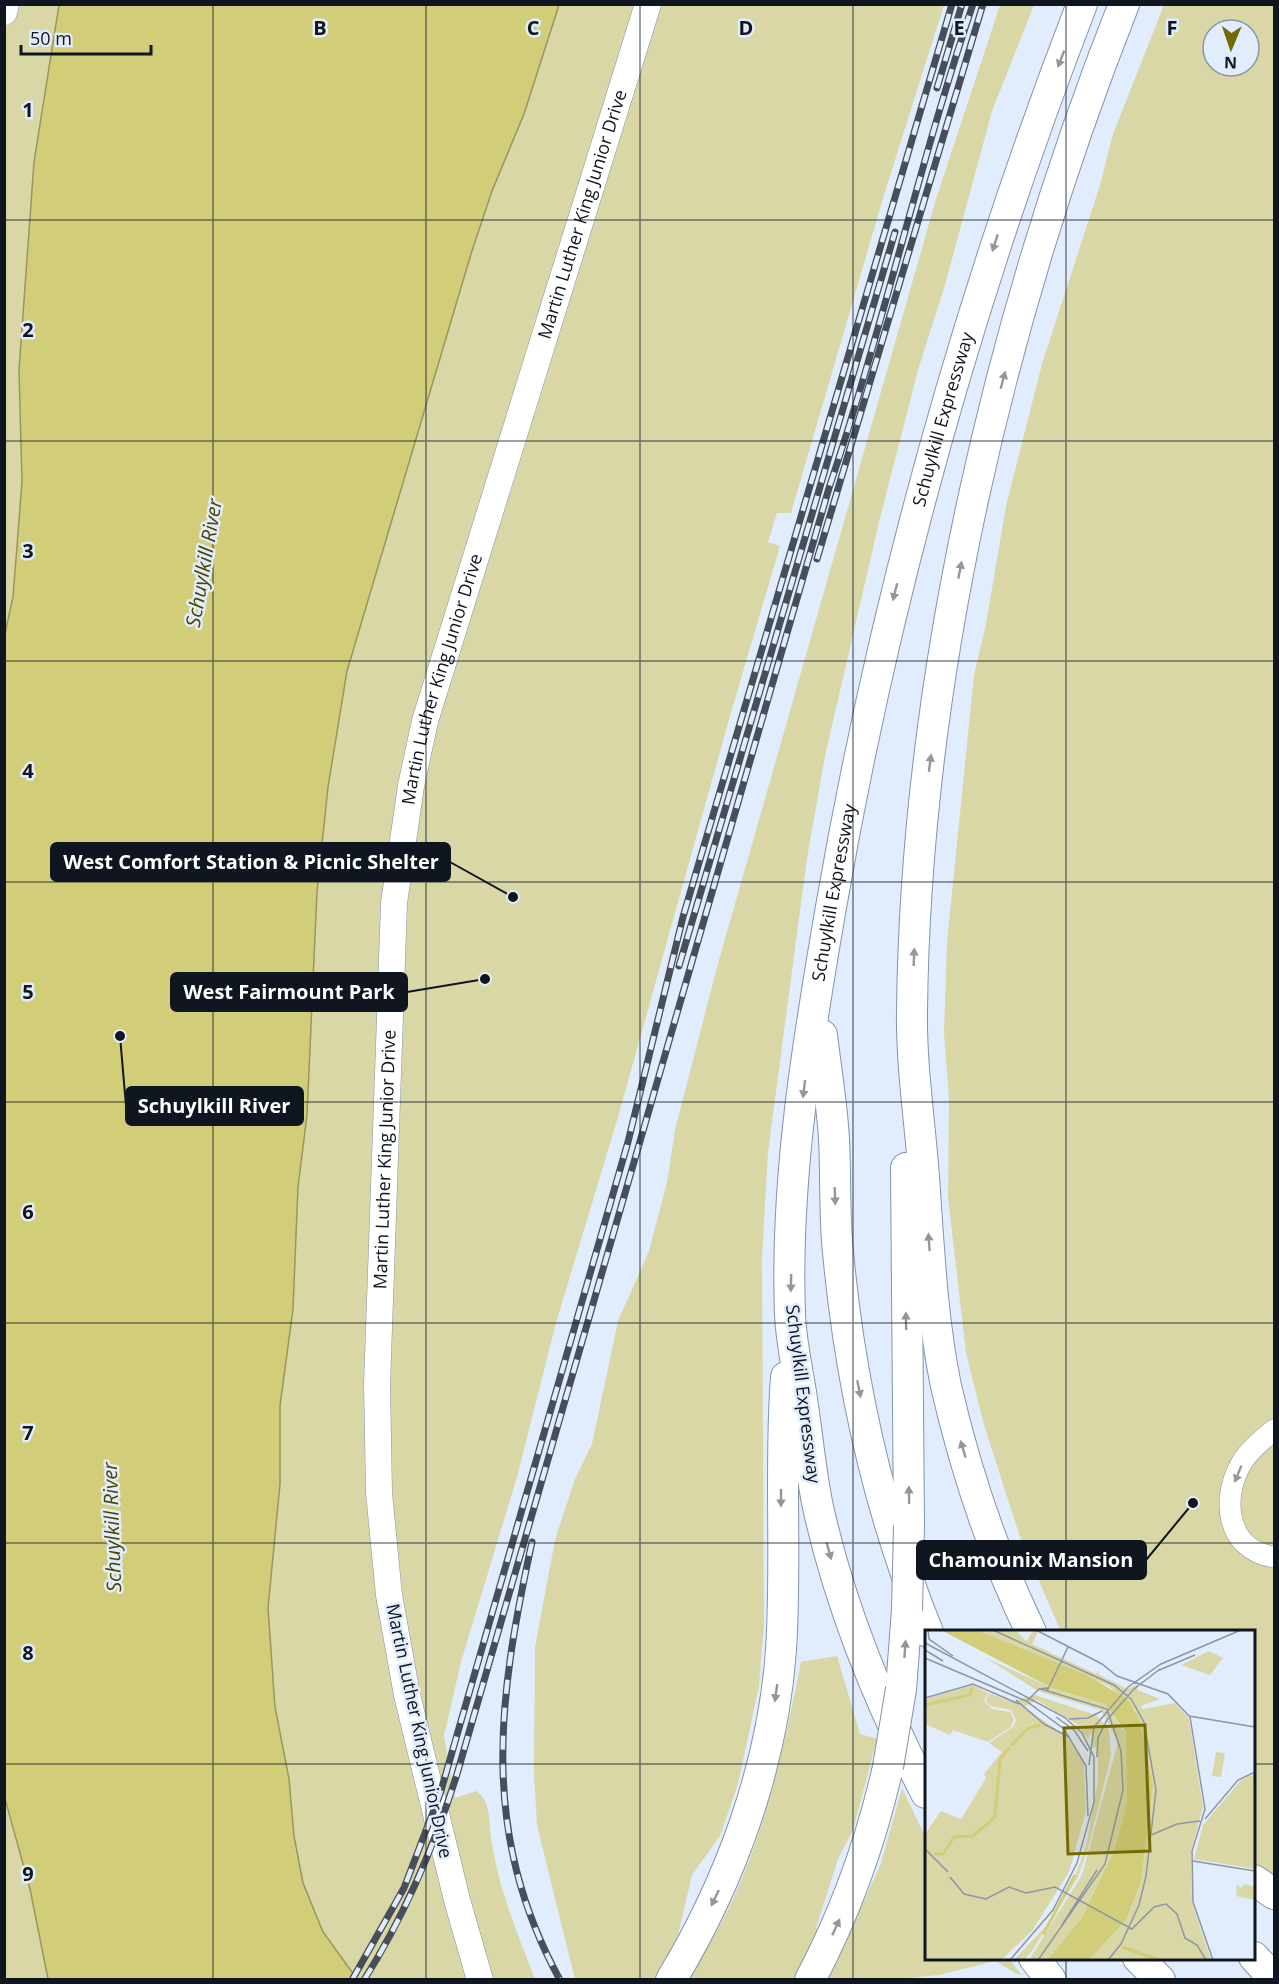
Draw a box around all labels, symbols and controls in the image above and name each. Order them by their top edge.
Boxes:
text: B [313,14,327,41]
text: C [527,14,540,41]
text: D [739,14,753,41]
text: E [953,14,965,41]
text: F [1167,14,1177,41]
scale bar [21,18,152,56]
north arrow [1201,18,1261,78]
text: 50 m [30,26,72,50]
one-way arrow [1056,50,1065,68]
text: N [1224,52,1237,74]
street label: Martin Luther King Junior Drive [532,86,632,342]
text: 1 [22,96,34,123]
one-way arrow [990,234,1000,252]
text: 2 [22,316,34,343]
street label: Schuylkill Expressway [906,328,979,509]
one-way arrow [999,371,1009,389]
water label: Schuylkill River [179,495,228,629]
text: 3 [22,537,34,564]
street label: Martin Luther King Junior Drive [395,550,487,806]
one-way arrow [956,560,965,579]
one-way arrow [890,582,900,601]
one-way arrow [925,753,935,772]
text: 4 [22,757,34,784]
street label: Schuylkill Expressway [806,801,861,983]
callout: West Comfort Station & Picnic Shelter [51,843,450,881]
text: West Comfort Station & Picnic Shelter [63,848,439,875]
one-way arrow [909,947,918,966]
callout: West Fairmount Park [171,973,407,1011]
text: 5 [22,978,34,1005]
text: West Fairmount Park [183,978,395,1005]
street label: Martin Luther King Junior Drive [367,1029,401,1290]
one-way arrow [800,1079,809,1098]
callout: Schuylkill River [126,1087,303,1125]
text: Schuylkill River [138,1092,290,1119]
one-way arrow [830,1187,839,1206]
text: 6 [22,1198,34,1225]
one-way arrow [924,1232,934,1251]
one-way arrow [786,1273,796,1292]
street label: Schuylkill Expressway [781,1303,827,1486]
one-way arrow [901,1312,911,1331]
one-way arrow [855,1380,864,1399]
text: 7 [22,1419,34,1446]
one-way arrow [958,1439,967,1457]
water label: Schuylkill River [96,1460,127,1593]
one-way arrow [1232,1465,1242,1483]
one-way arrow [904,1486,914,1505]
one-way arrow [776,1489,786,1508]
callout: Chamounix Mansion [917,1541,1146,1579]
one-way arrow [825,1542,835,1561]
text: Chamounix Mansion [929,1546,1133,1573]
street label: Martin Luther King Junior Drive [381,1601,459,1860]
inset map [925,1630,1255,1960]
text: 8 [22,1639,34,1666]
one-way arrow [900,1640,909,1659]
one-way arrow [771,1684,780,1703]
text: 9 [22,1860,34,1887]
one-way arrow [710,1889,720,1907]
one-way arrow [832,1919,841,1936]

